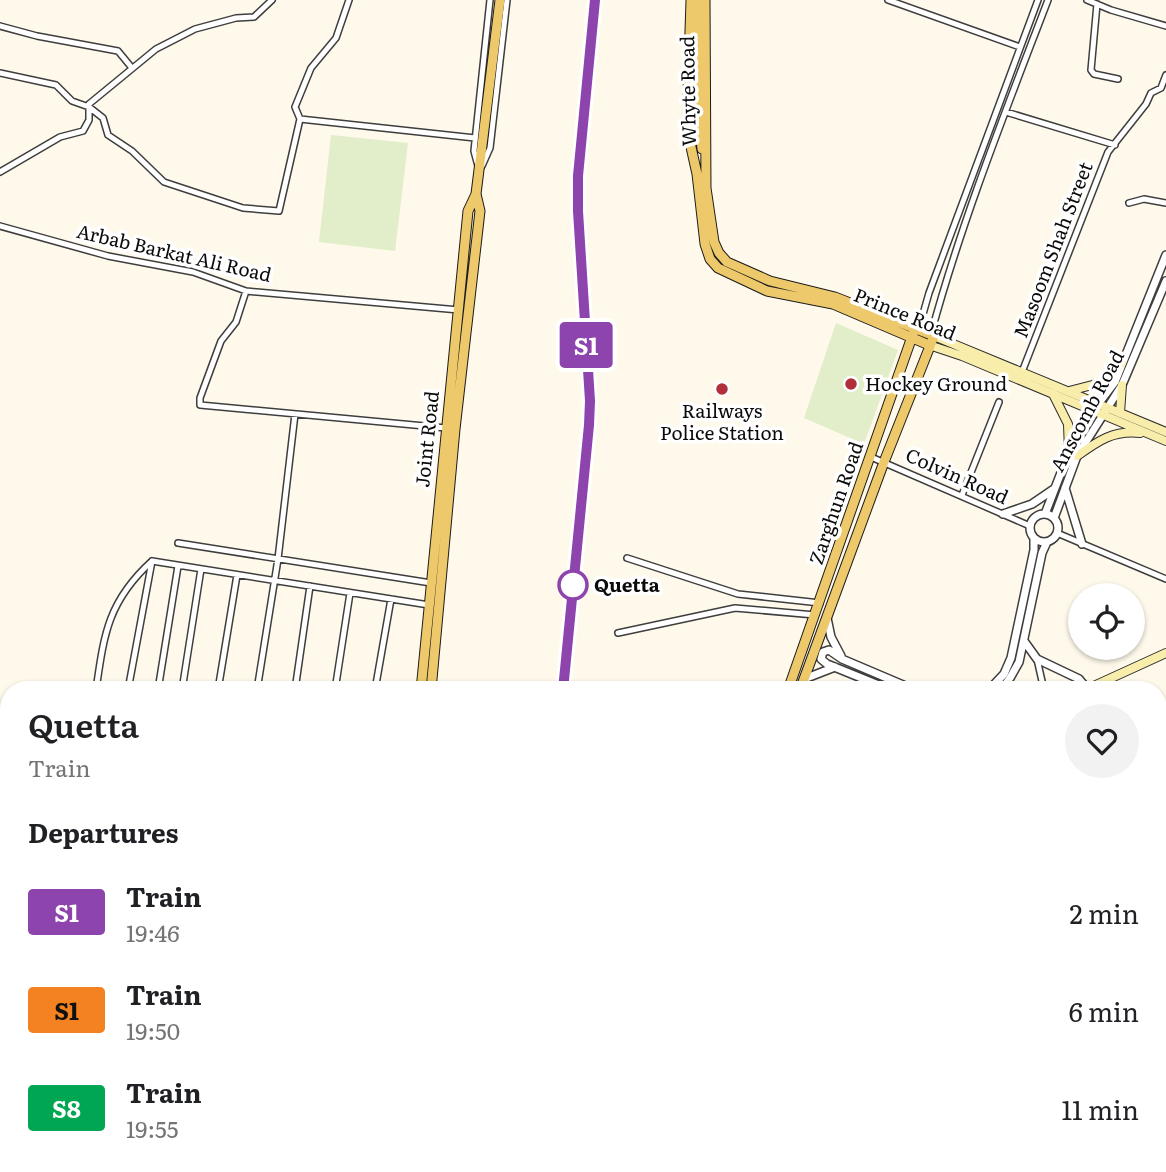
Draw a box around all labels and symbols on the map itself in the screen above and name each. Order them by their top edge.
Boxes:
street label: Whyte Road [672,35,702,147]
street label: Masoom Shah Street [1006,157,1099,342]
street label: Arbab Barkat Ali Road [74,216,275,288]
street label: Prince Road [850,280,961,346]
line badge: S1 [554,322,618,368]
street label: Anscomb Road [1042,344,1130,476]
place label: Hockey Ground [865,369,1008,397]
marker: Hockey Ground [843,376,859,392]
marker: Railways Police Station [714,381,730,397]
street label: Joint Road [407,389,445,489]
place label: Railways Police Station [660,396,784,446]
street label: Zarghun Road [801,437,869,568]
street label: Colvin Road [902,440,1014,510]
marker: Quetta [558,570,588,600]
place label: Quetta [594,570,660,598]

